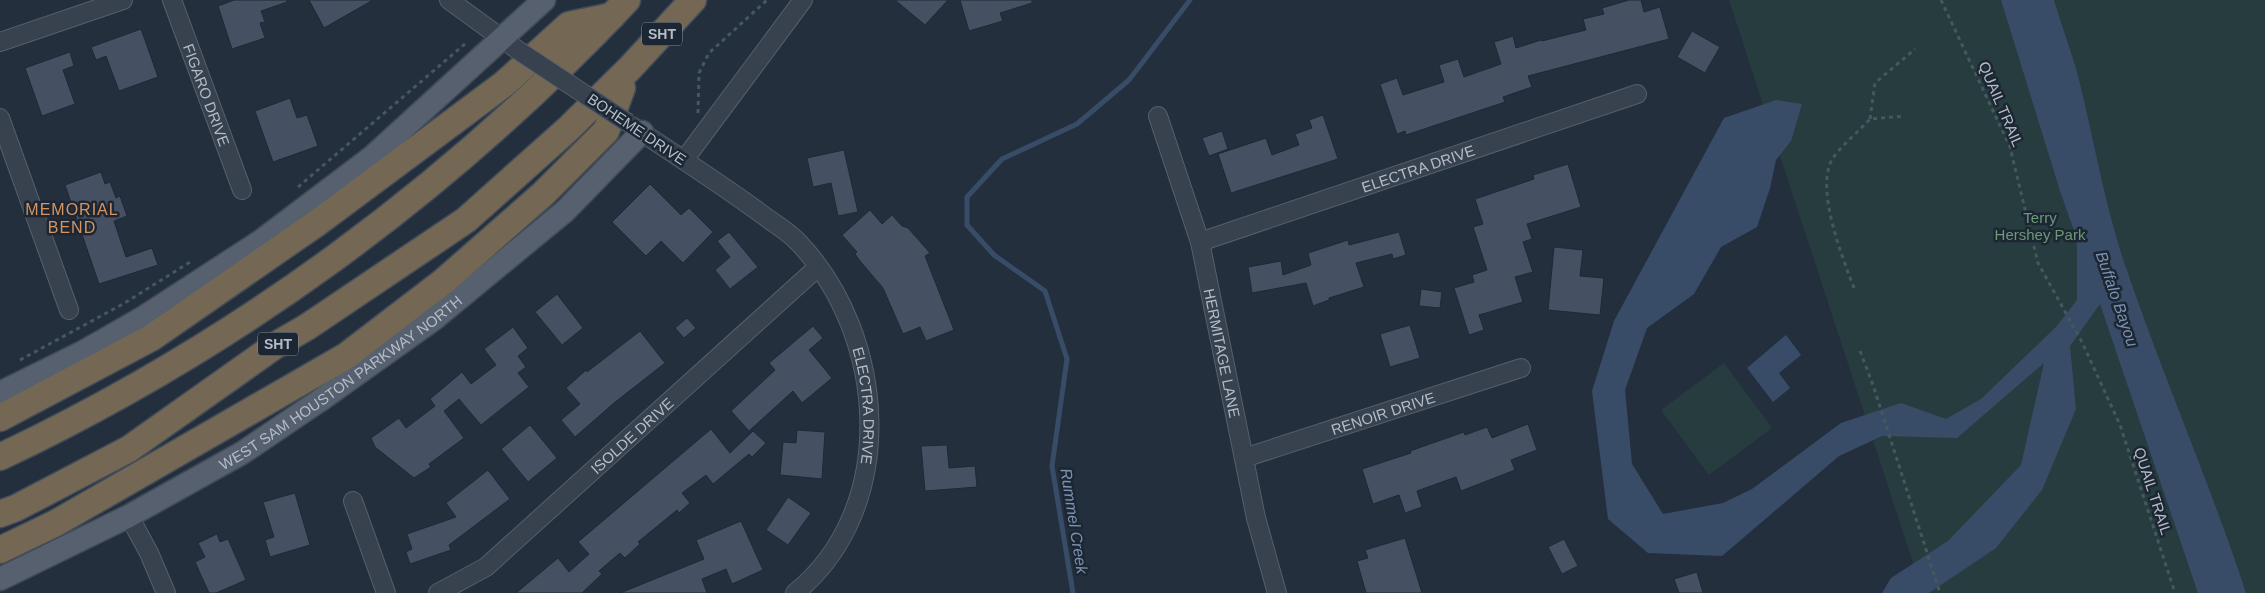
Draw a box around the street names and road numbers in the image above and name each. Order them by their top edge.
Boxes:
road number: SHT [642,22,682,46]
street label: FIGARO DRIVE [180,41,233,148]
street label: QUAIL TRAIL [1975,59,2027,149]
street label: BOHEME DRIVE [585,90,689,168]
street label: ELECTRA DRIVE [1359,141,1477,195]
street label: HERMITAGE LANE [1201,287,1244,419]
street label: WEST SAM HOUSTON PARKWAY NORTH [216,291,465,473]
road number: SHT [258,332,298,356]
street label: ELECTRA DRIVE [850,345,878,466]
street label: RENOIR DRIVE [1329,388,1437,438]
street label: ISOLDE DRIVE [587,394,676,477]
street label: QUAIL TRAIL [2131,445,2175,537]

